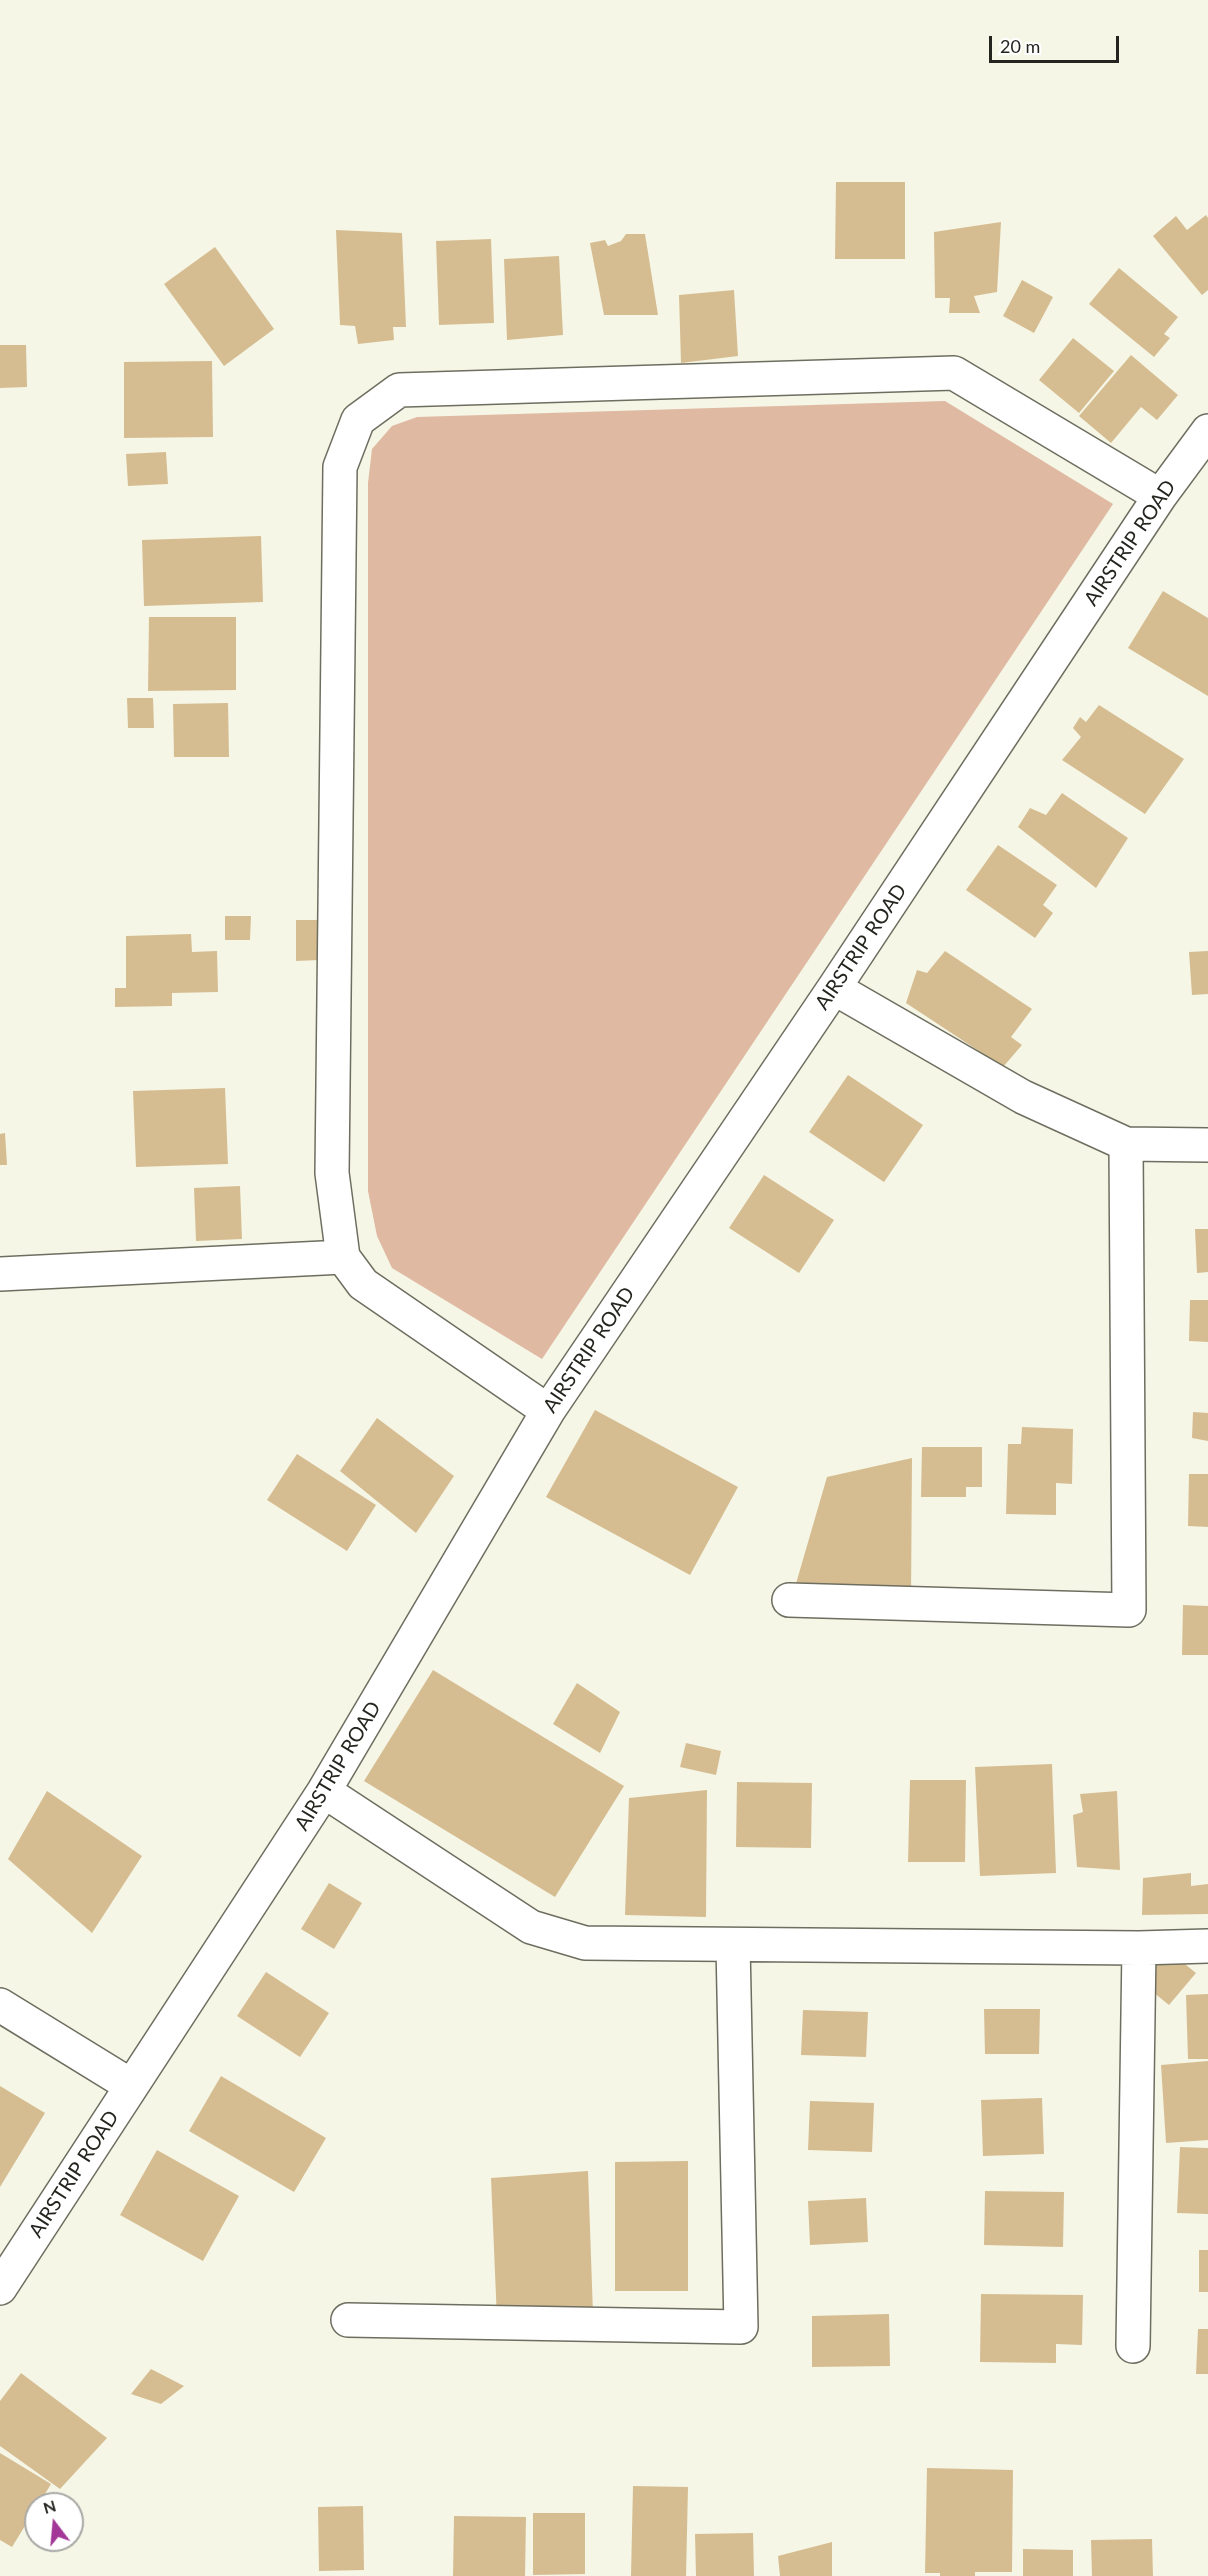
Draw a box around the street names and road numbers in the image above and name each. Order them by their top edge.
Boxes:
street label: AIRSTRIP ROAD [1079,476,1181,610]
street label: AIRSTRIP ROAD [810,880,912,1014]
street label: AIRSTRIP ROAD [538,1283,640,1417]
street label: AIRSTRIP ROAD [290,1697,386,1835]
street label: AIRSTRIP ROAD [24,2106,124,2242]

